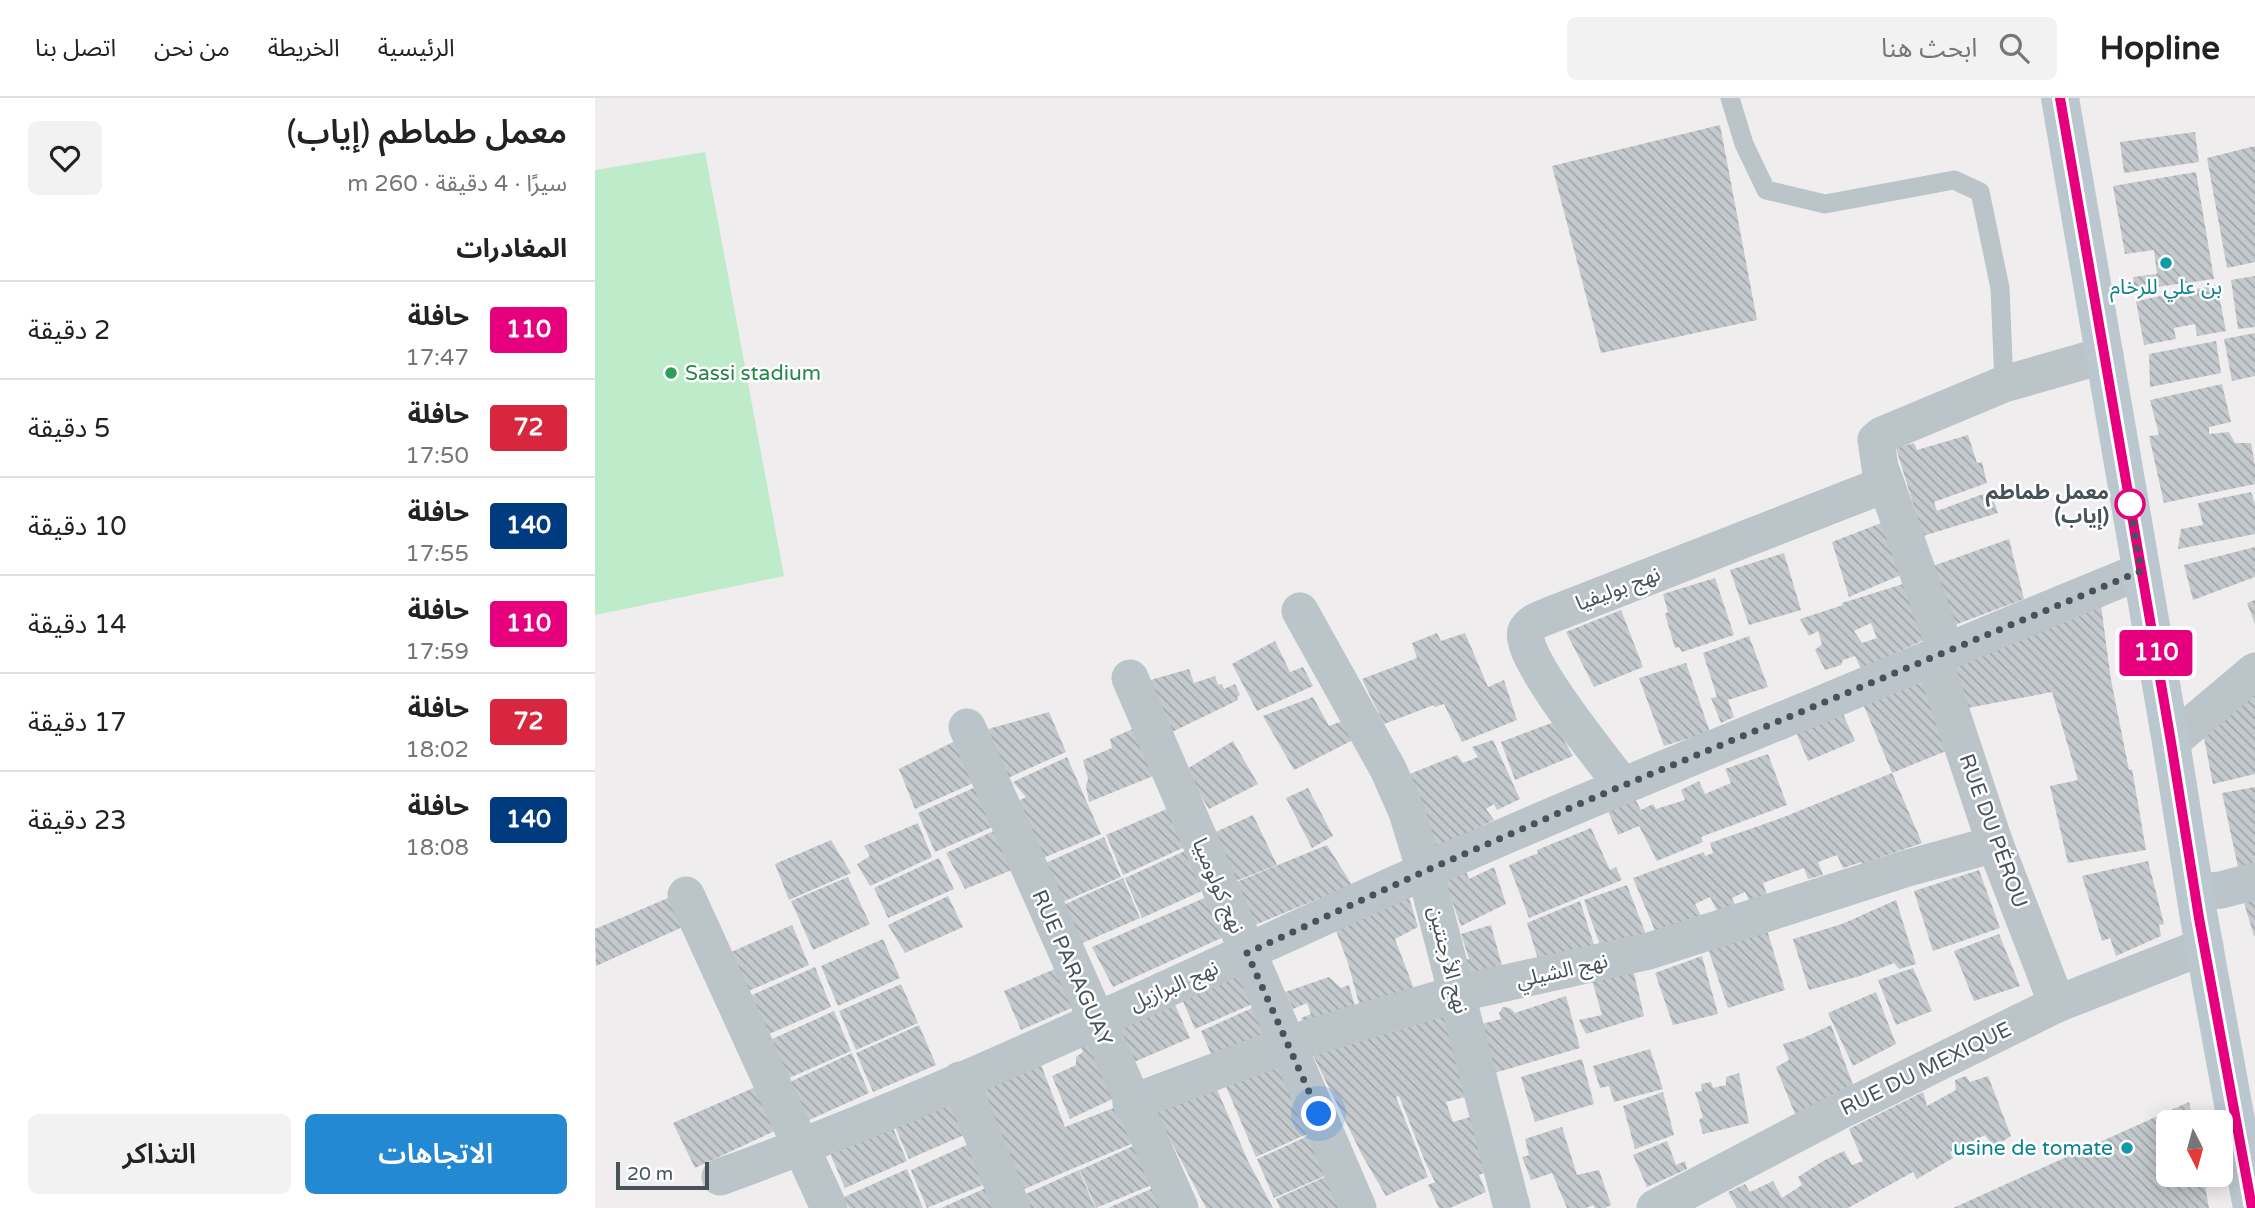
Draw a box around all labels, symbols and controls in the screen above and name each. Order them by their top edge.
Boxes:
search box [1567,17,2057,80]
icon: search [1995,29,2033,67]
text: Hopline [2099,29,2220,68]
text: ابحث هنا [1881,33,1977,64]
text: اتصل بنا [35,34,116,63]
text: من نحن [154,34,230,63]
text: الخريطة [268,34,340,63]
text: الرئيسية [378,34,455,63]
text: معمل طماطم (إياب) [287,113,567,152]
button: heart [28,121,102,195]
text: سيرًا · 4 دقيقة · 260 m [347,170,567,198]
text: المغادرات [456,233,567,264]
marker: بن علي للرخام [2158,255,2174,271]
place label: بن علي للرخام [2110,275,2222,303]
text: حافلة [408,301,469,332]
text: 2 دقيقة [28,315,110,346]
text: 110 [506,315,551,344]
text: 17:47 [405,344,469,372]
place label: Sassi stadium [685,361,821,386]
marker: Sassi stadium [663,365,679,381]
text: حافلة [408,399,469,430]
text: 5 دقيقة [28,413,110,444]
text: 72 [513,413,544,442]
text: 17:50 [405,442,469,470]
place label: معمل طماطم (إياب) [1985,480,2109,530]
marker: معمل طماطم (إياب) [2115,489,2145,519]
text: حافلة [408,497,469,528]
text: 10 دقيقة [28,511,127,542]
text: 140 [506,511,551,540]
text: 17:55 [405,540,469,568]
street label: نهج بوليفيا [1572,561,1665,618]
text: حافلة [408,595,469,626]
text: 14 دقيقة [28,609,127,640]
text: 110 [506,609,551,638]
line badge: 110 [2116,630,2196,676]
text: 17:59 [405,638,469,666]
text: 110 [2133,638,2179,667]
text: حافلة [408,693,469,724]
text: 17 دقيقة [28,707,127,738]
text: 72 [513,707,544,736]
text: 18:02 [405,736,469,764]
street label: RUE DU PÉROU [1953,750,2033,912]
text: حافلة [408,791,469,822]
text: 23 دقيقة [28,805,127,836]
text: 140 [506,805,551,834]
text: 18:08 [405,834,469,862]
street label: نهج كولومبيا [1185,834,1249,938]
street label: RUE PARAGUAY [1026,886,1118,1050]
street label: نهج الأرجنتين [1421,904,1473,1017]
street label: نهج الشيلي [1514,948,1611,996]
street label: نهج البرازيل [1126,955,1223,1018]
street label: RUE DU MEXIQUE [1836,1017,2016,1121]
your location [1301,1096,1336,1131]
north arrow [2156,1110,2233,1186]
map controls [2156,1110,2233,1187]
button: التذاكر [28,1114,291,1194]
button: الاتجاهات [305,1114,567,1194]
place label: usine de tomate [1953,1136,2113,1161]
marker: usine de tomate [2119,1140,2135,1156]
scale bar [616,1159,709,1191]
text: 20 m [627,1163,673,1185]

